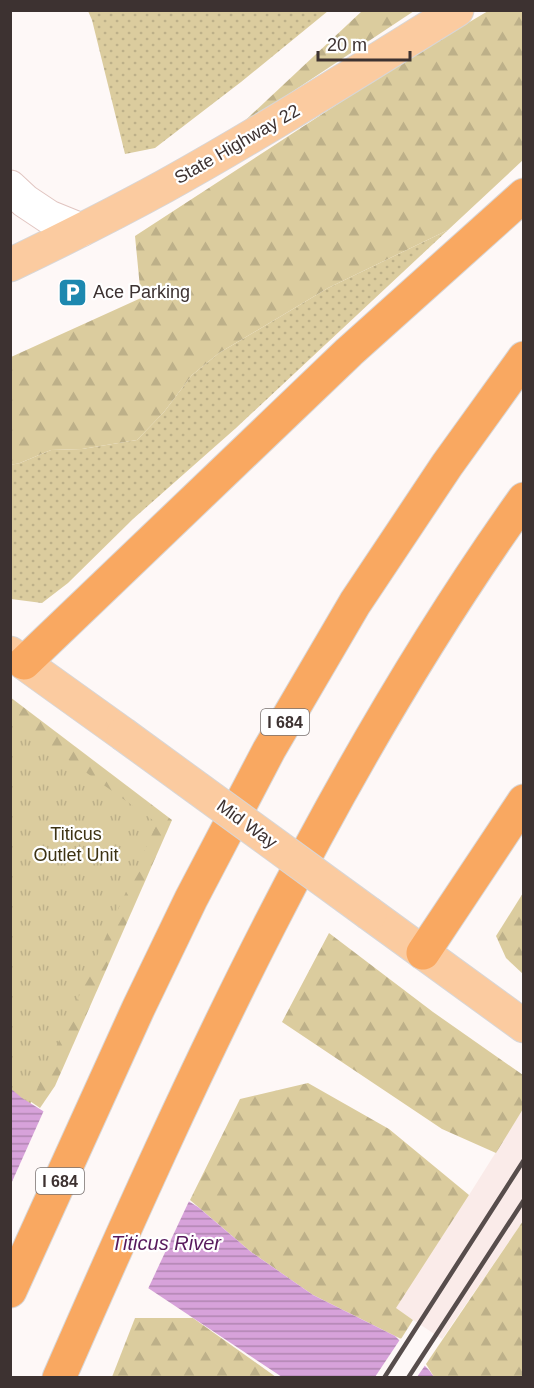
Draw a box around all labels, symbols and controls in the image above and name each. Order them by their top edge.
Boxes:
scale bar [318,24,410,62]
text: 20 m [327,35,367,55]
street label: State Highway 22 [171,100,303,188]
parking icon: Ace Parking [56,276,88,308]
place label: Ace Parking [93,282,190,302]
road number: I 684 [261,709,309,735]
street label: Mid Way [213,796,281,852]
park label: Titicus Outlet Unit [33,824,119,865]
road number: I 684 [36,1168,84,1194]
water label: Titicus River [111,1232,222,1254]

